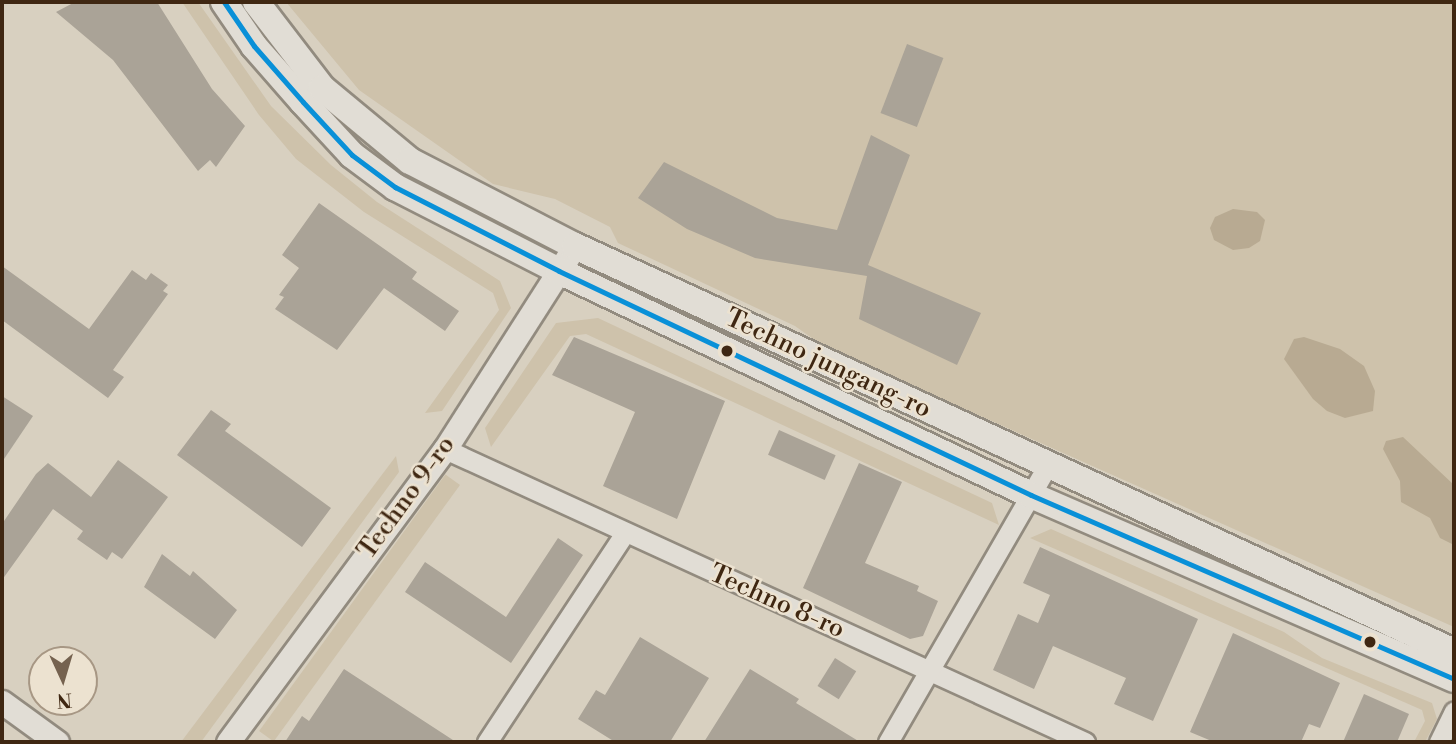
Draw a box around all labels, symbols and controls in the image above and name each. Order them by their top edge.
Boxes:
street label: Techno jungang-ro [720,303,936,425]
unlabelled marker [720,344,734,358]
street label: Techno 9-ro [352,430,462,566]
street label: Techno 8-ro [705,558,849,646]
unlabelled marker [1363,635,1377,649]
north arrow [28,646,98,716]
text: N [56,687,73,712]

